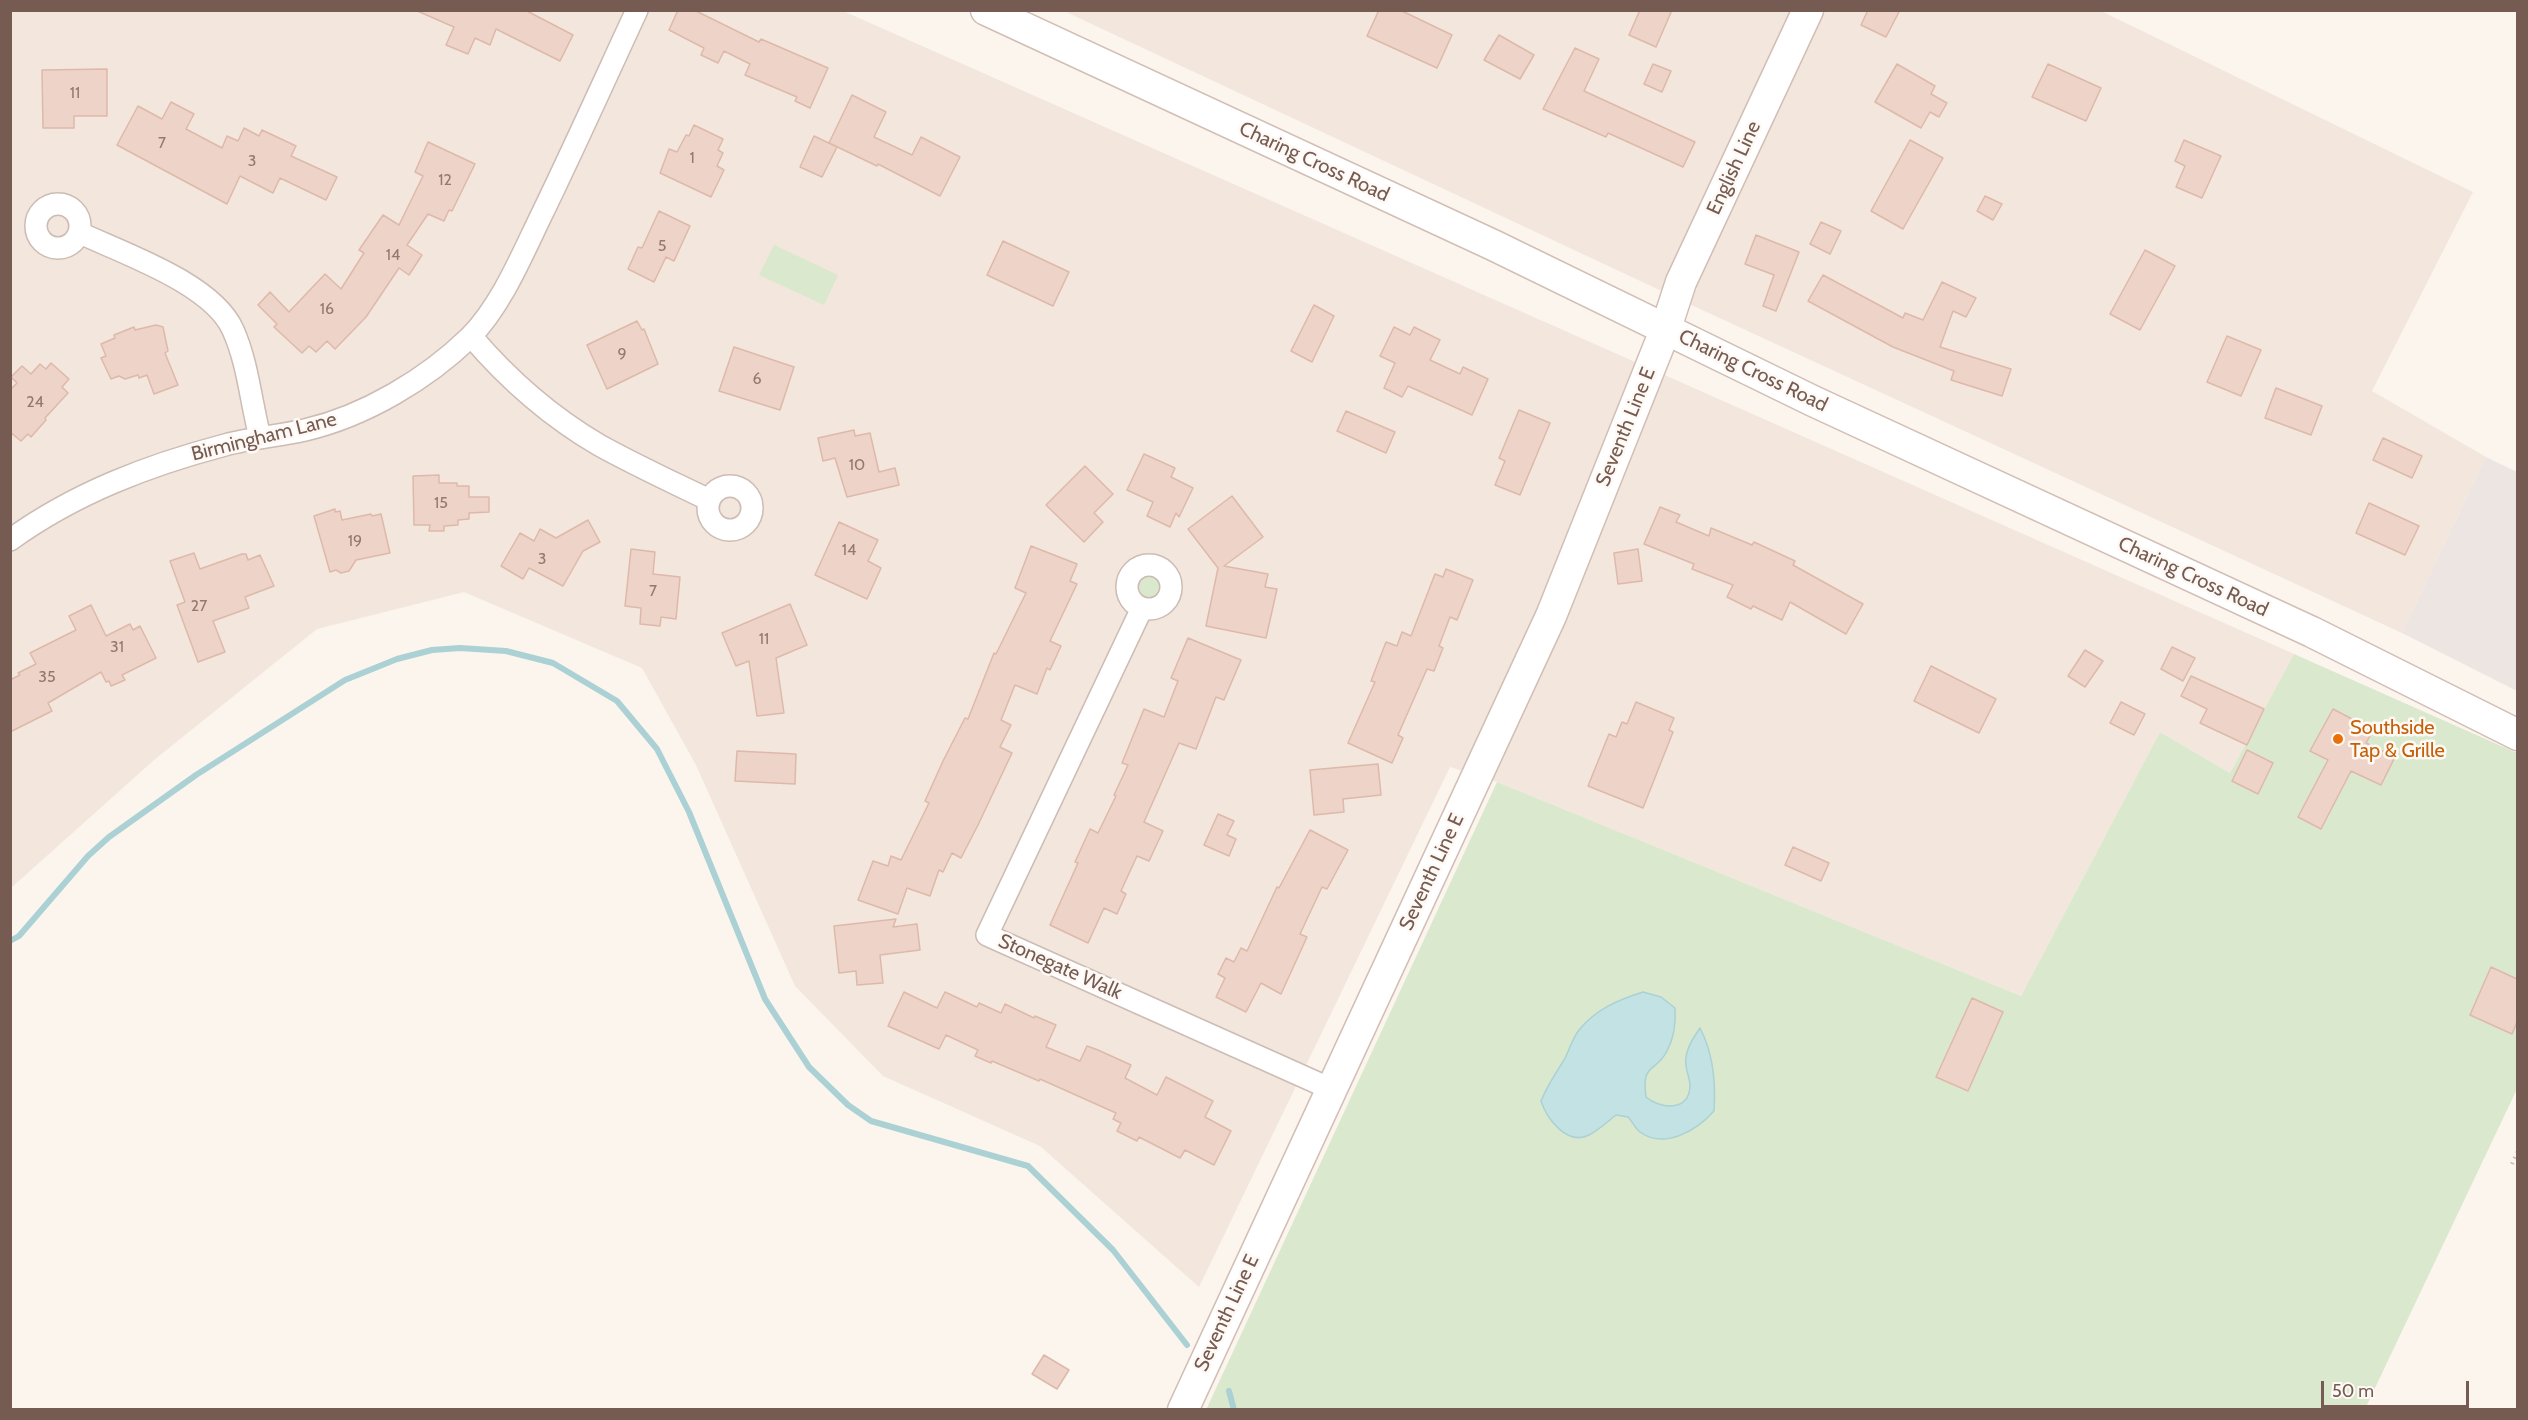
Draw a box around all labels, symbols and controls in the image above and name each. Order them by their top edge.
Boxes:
house number: 11 [70,83,80,103]
street label: Charing Cross Road [1235,117,1393,207]
street label: English Line [1702,117,1766,219]
house number: 7 [158,133,166,153]
house number: 1 [689,148,695,168]
house number: 3 [248,151,256,171]
house number: 12 [438,170,452,190]
house number: 5 [658,236,666,256]
house number: 14 [386,245,400,265]
house number: 16 [320,299,334,319]
street label: Charing Cross Road [1675,325,1831,417]
house number: 9 [617,344,627,364]
street label: Seventh Line E [1591,364,1661,490]
house number: 6 [752,369,762,389]
house number: 24 [26,392,44,412]
street label: Birmingham Lane [189,407,339,467]
house number: 10 [849,455,865,475]
house number: 15 [434,493,448,513]
house number: 19 [348,531,362,551]
street label: Charing Cross Road [2114,532,2272,622]
house number: 14 [842,540,856,560]
house number: 3 [538,549,546,569]
house number: 7 [649,581,657,601]
house number: 27 [191,596,207,616]
house number: 11 [759,629,769,649]
house number: 31 [110,637,124,657]
house number: 35 [38,667,56,687]
place label: Southside Tap & Grille [2350,716,2445,763]
marker: Southside Tap & Grille [2331,732,2345,746]
street label: Seventh Line E [1394,810,1470,934]
street label: Stonegate Walk [995,929,1125,1005]
street label: Seventh Line E [1189,1251,1265,1375]
scale bar [2324,1369,2472,1407]
text: 50 m [2332,1380,2374,1402]

